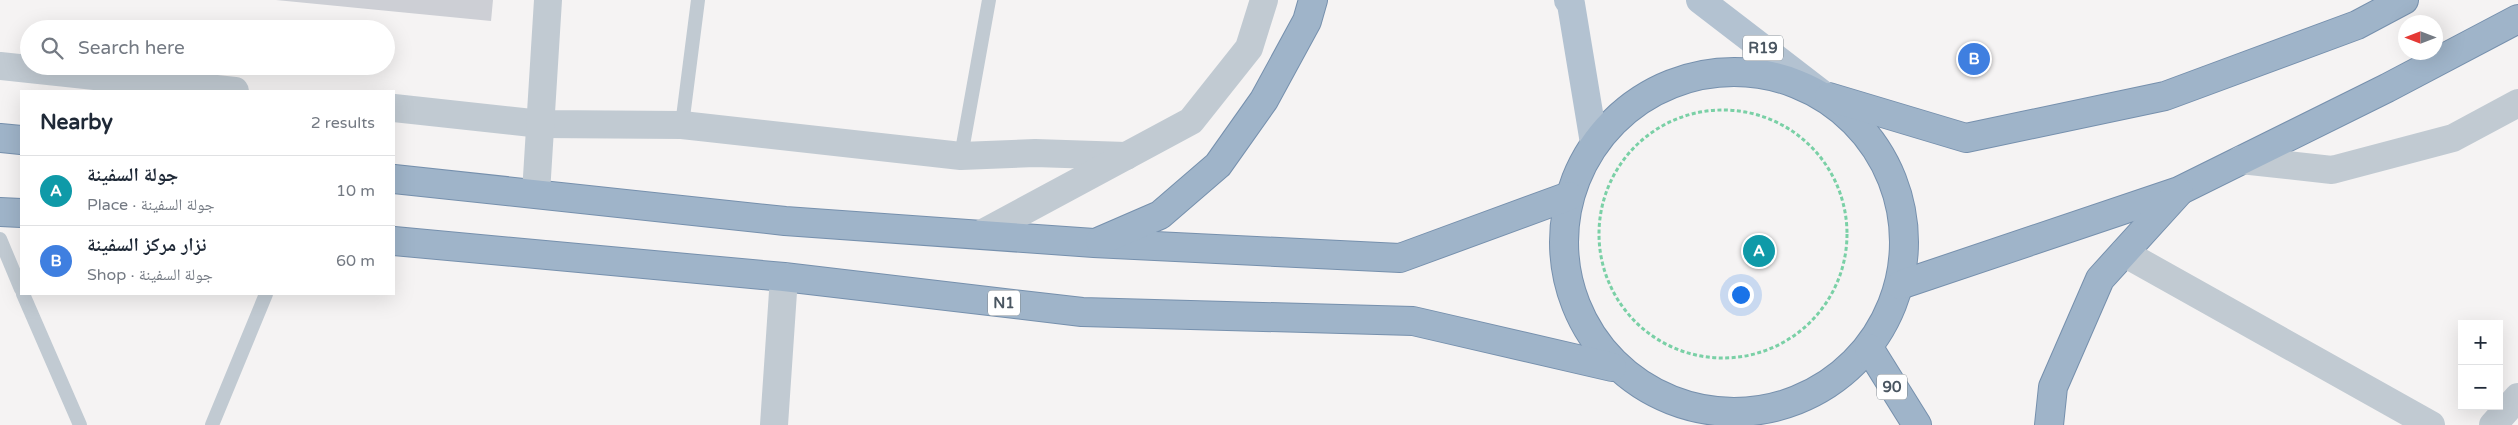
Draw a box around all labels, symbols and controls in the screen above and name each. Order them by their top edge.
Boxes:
north arrow [2398,15,2443,60]
search box [20,20,395,75]
icon: search [38,34,66,62]
road number: R19 [1743,36,1783,60]
text: Search here [78,37,185,59]
pin: B [1958,40,1990,78]
text: Nearby [40,110,113,135]
text: 2 results [311,113,375,133]
text: جولة السفينة [87,164,178,186]
text: A [50,181,62,201]
text: 10 m [336,181,375,201]
text: Place · جولة السفينة [87,195,215,215]
pin: A [1743,232,1775,270]
text: نزار مركز السفينة [87,234,206,256]
text: B [50,251,62,271]
text: 60 m [336,251,375,271]
text: Shop · جولة السفينة [87,265,213,285]
your location [1728,282,1754,308]
road number: N1 [988,290,1020,316]
map controls [2458,320,2503,410]
button: + [2458,320,2503,365]
button: − [2458,365,2503,410]
road number: 90 [1877,374,1907,400]

